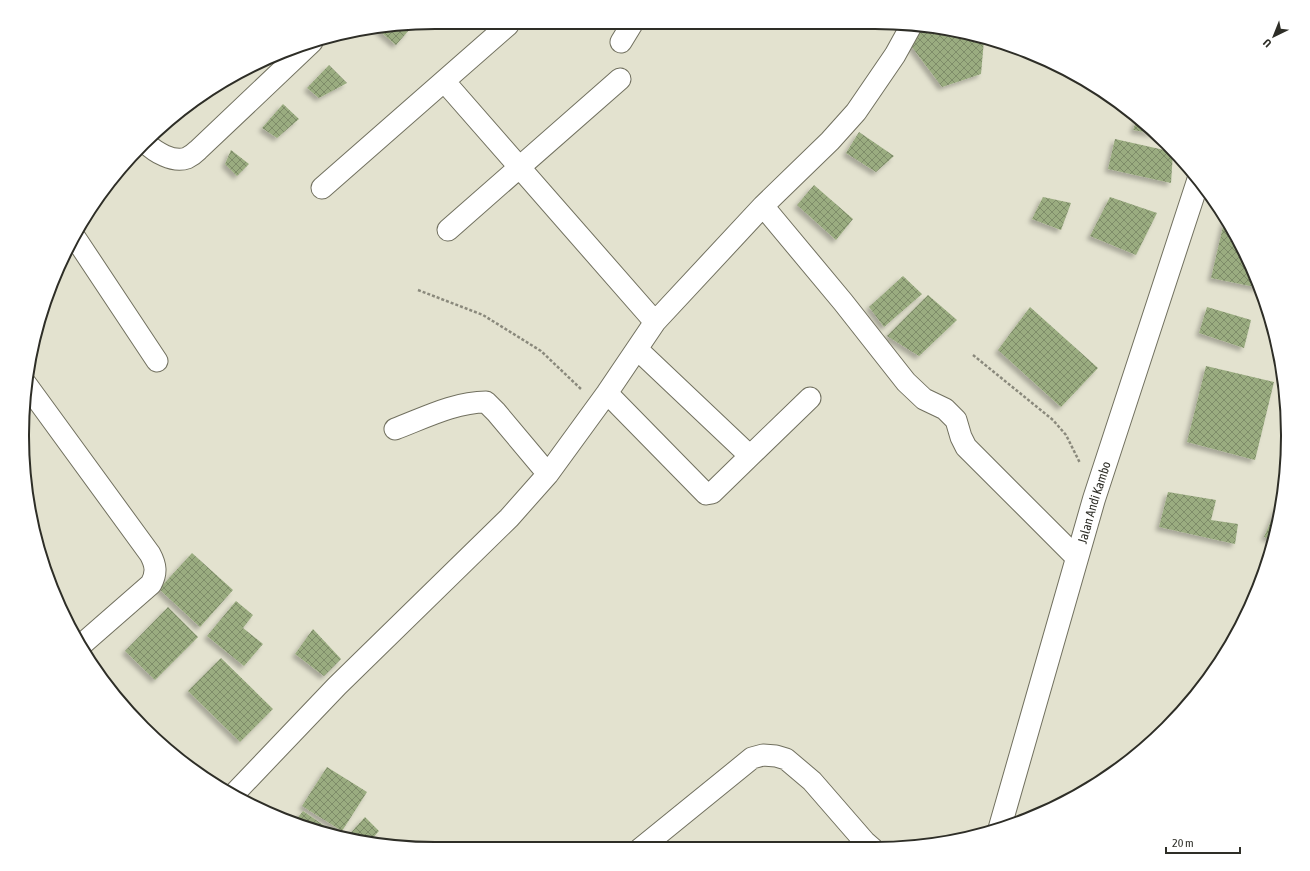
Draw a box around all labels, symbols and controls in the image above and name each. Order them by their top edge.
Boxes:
north arrow [1254,16,1294,56]
text: U [1261,37,1274,50]
street label: Jalan Andi Kambo [1075,459,1114,545]
scale bar [1166,829,1240,855]
text: 20 m [1172,836,1194,850]

